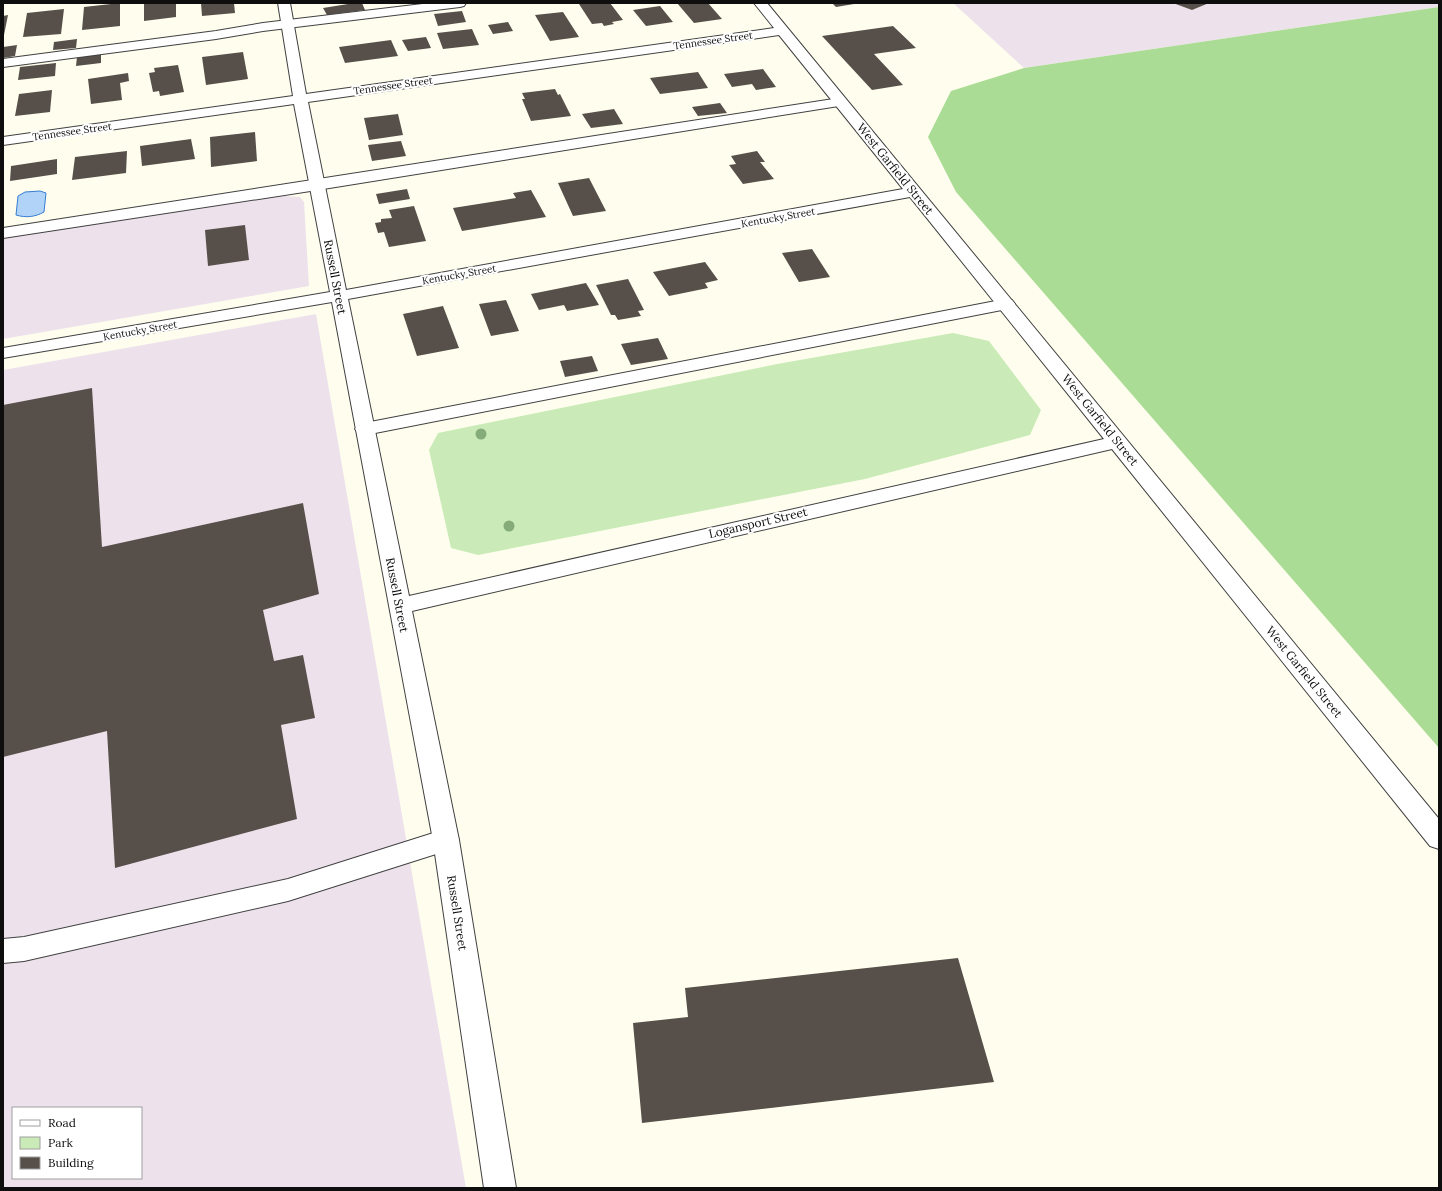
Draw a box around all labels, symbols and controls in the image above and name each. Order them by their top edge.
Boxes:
street label: Tennessee Street [673,28,754,52]
street label: Tennessee Street [353,73,434,97]
street label: Tennessee Street [32,119,113,143]
street label: West Garfield Street [854,120,937,218]
street label: Kentucky Street [740,205,816,230]
street label: Russell Street [321,238,350,316]
street label: Kentucky Street [421,262,497,287]
street label: Kentucky Street [102,318,178,343]
street label: West Garfield Street [1059,371,1142,469]
street label: Logansport Street [707,504,809,541]
street label: Russell Street [383,556,412,634]
street label: West Garfield Street [1263,623,1346,721]
street label: Russell Street [444,874,471,952]
legend [12,1107,142,1179]
text: Road [48,1115,76,1130]
text: Park [48,1135,74,1150]
text: Building [48,1155,94,1170]

